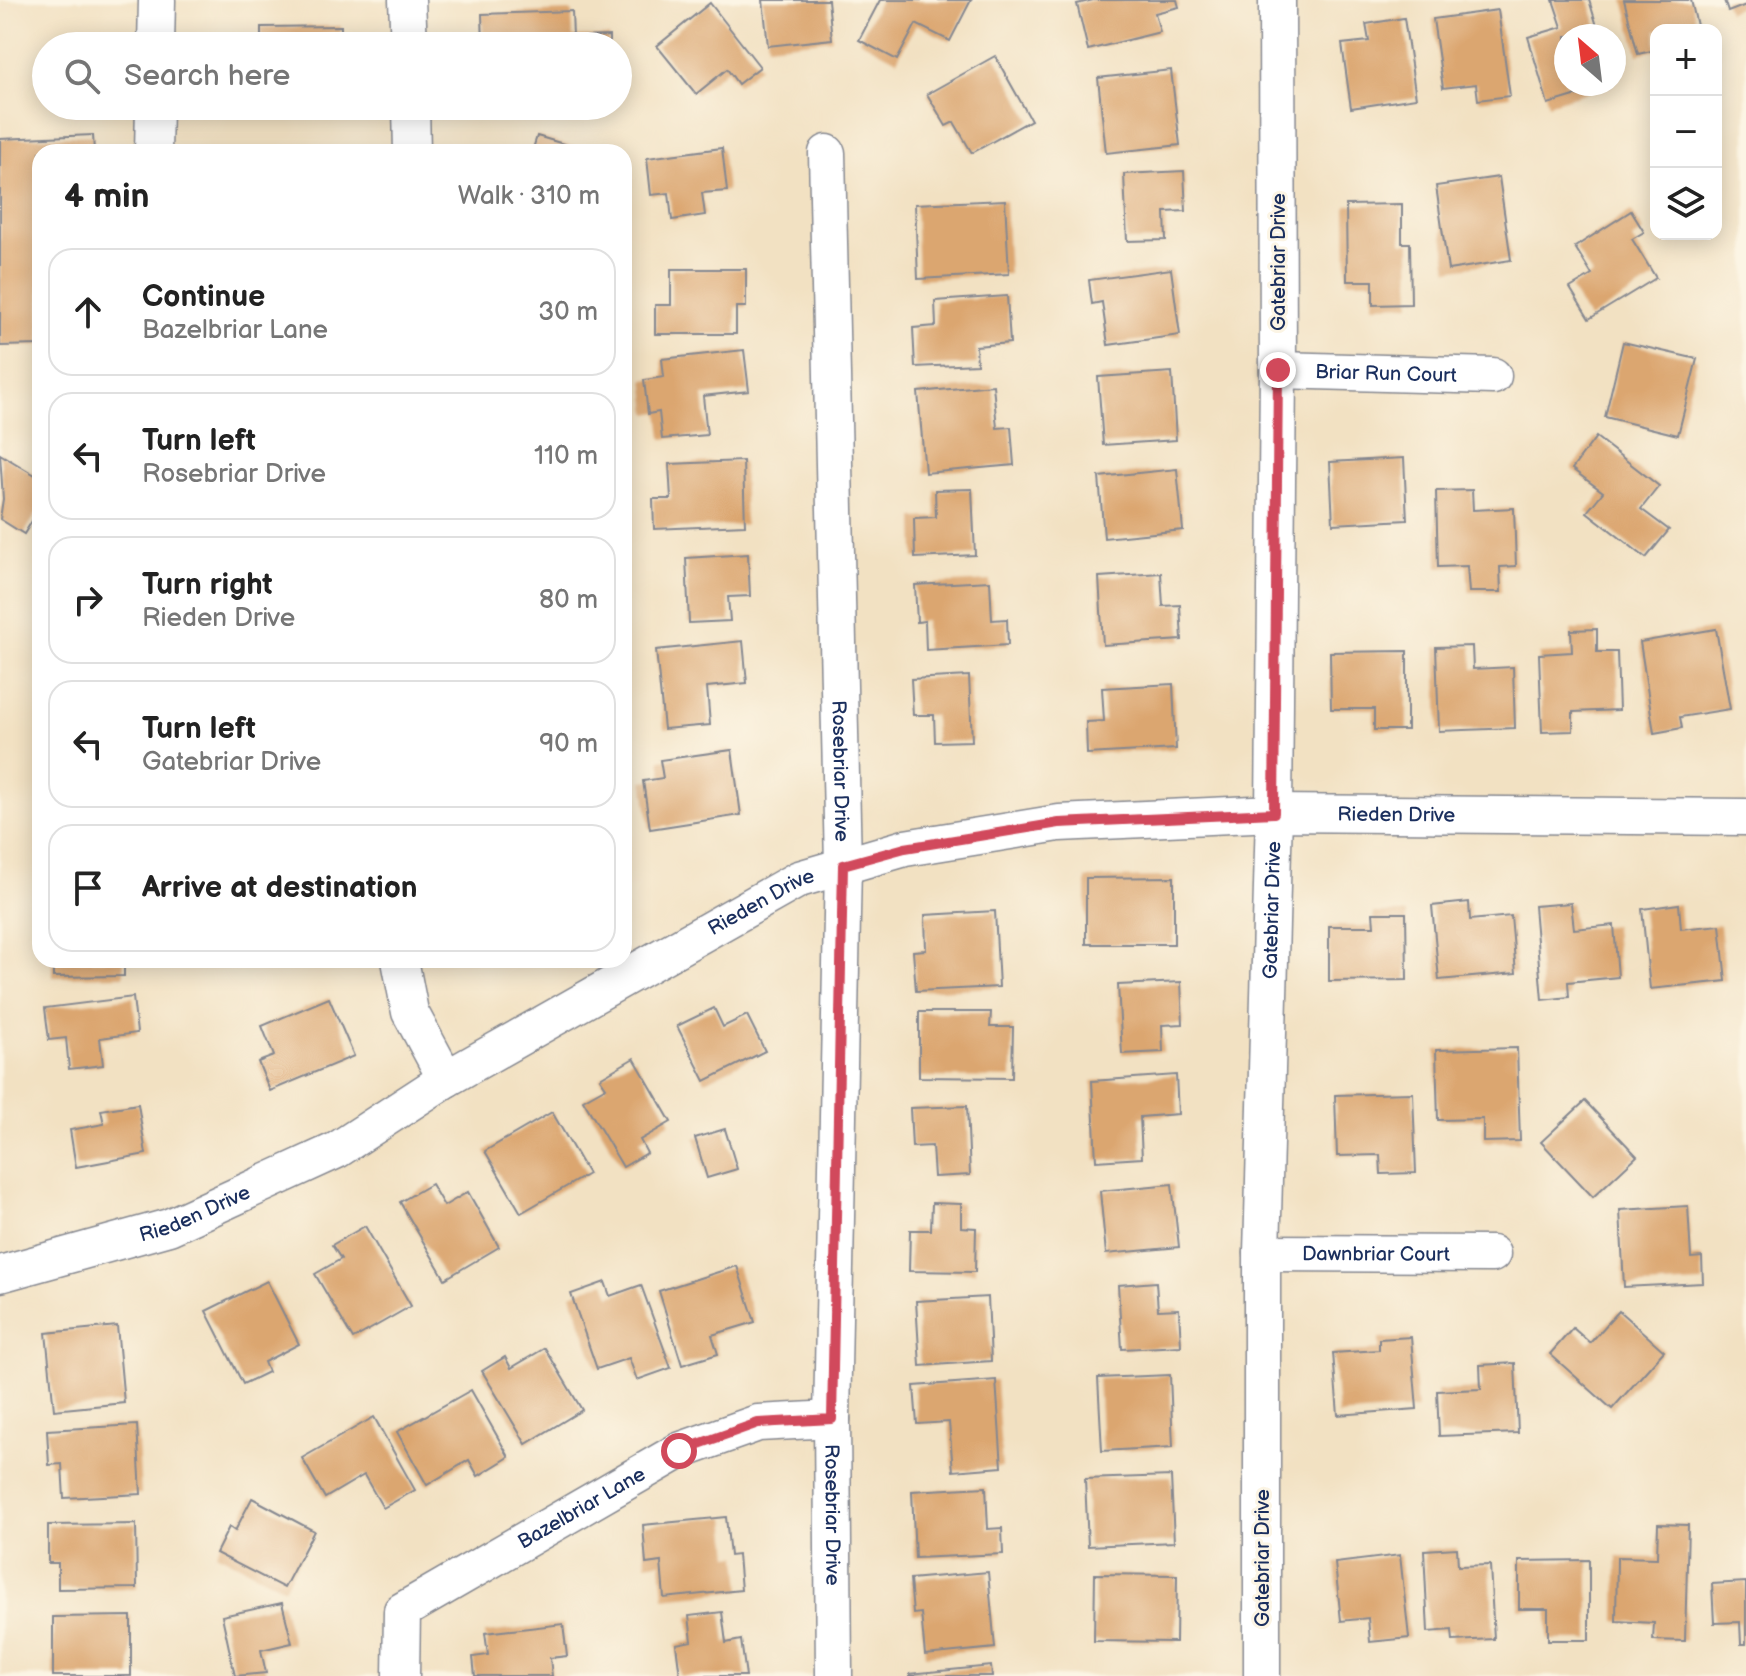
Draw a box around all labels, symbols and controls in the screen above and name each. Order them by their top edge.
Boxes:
north arrow [1554,24,1626,96]
map controls [1650,24,1722,240]
button: + [1650,24,1722,96]
search box [32,32,632,120]
icon: search [60,54,104,98]
text: Search here [124,58,290,94]
button: − [1650,96,1722,168]
button: layers [1650,168,1722,240]
text: 4 min [64,176,150,217]
text: Walk · 310 m [458,181,600,212]
street label: Gatebriar Drive [1267,193,1291,331]
text: Continue [142,279,265,315]
icon: ahead [66,290,110,334]
text: 30 m [538,297,598,328]
text: Bazelbriar Lane [142,315,328,346]
route end [1260,352,1296,388]
street label: Briar Run Court [1315,360,1457,388]
text: Turn left [142,423,256,459]
icon: left [66,434,110,478]
text: 110 m [534,441,598,472]
text: Rosebriar Drive [142,459,326,490]
text: Turn right [142,567,273,603]
icon: right [66,578,110,622]
text: 80 m [539,585,598,616]
text: Rieden Drive [142,603,295,634]
street label: Rosebriar Drive [826,700,853,842]
text: Turn left [142,711,256,747]
icon: left [66,722,110,766]
text: 90 m [539,729,598,760]
text: Gatebriar Drive [142,747,321,778]
street label: Rieden Drive [1337,803,1455,828]
street label: Gatebriar Drive [1258,841,1286,979]
street label: Rieden Drive [704,864,817,941]
icon: arrive [66,866,110,910]
text: Arrive at destination [142,870,418,906]
street label: Rieden Drive [137,1180,254,1248]
street label: Dawnbriar Court [1302,1242,1450,1267]
route start [661,1433,697,1469]
street label: Rosebriar Drive [819,1444,844,1586]
street label: Bazelbriar Lane [514,1462,650,1555]
street label: Gatebriar Drive [1251,1489,1275,1627]

